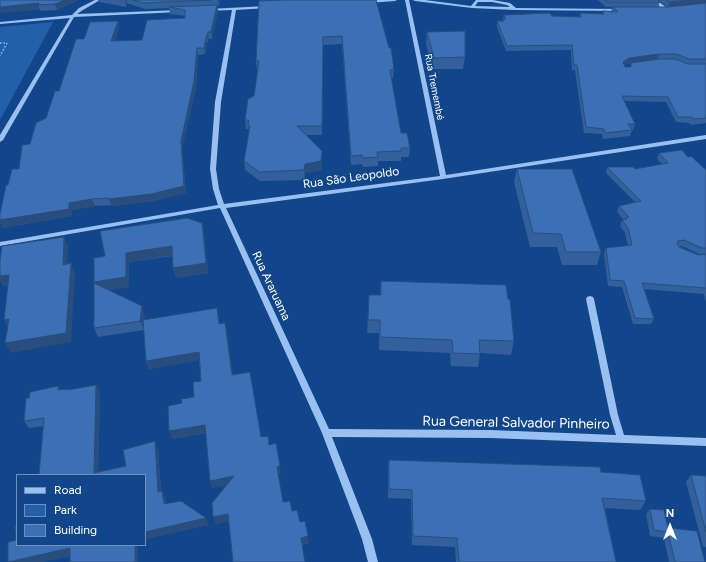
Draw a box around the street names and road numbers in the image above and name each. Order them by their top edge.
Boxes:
street label: Rua Tremembé [422,53,446,121]
street label: Rua São Leopoldo [302,164,400,192]
street label: Rua Araruama [249,249,293,323]
street label: Rua General Salvador Pinheiro [422,413,610,433]

